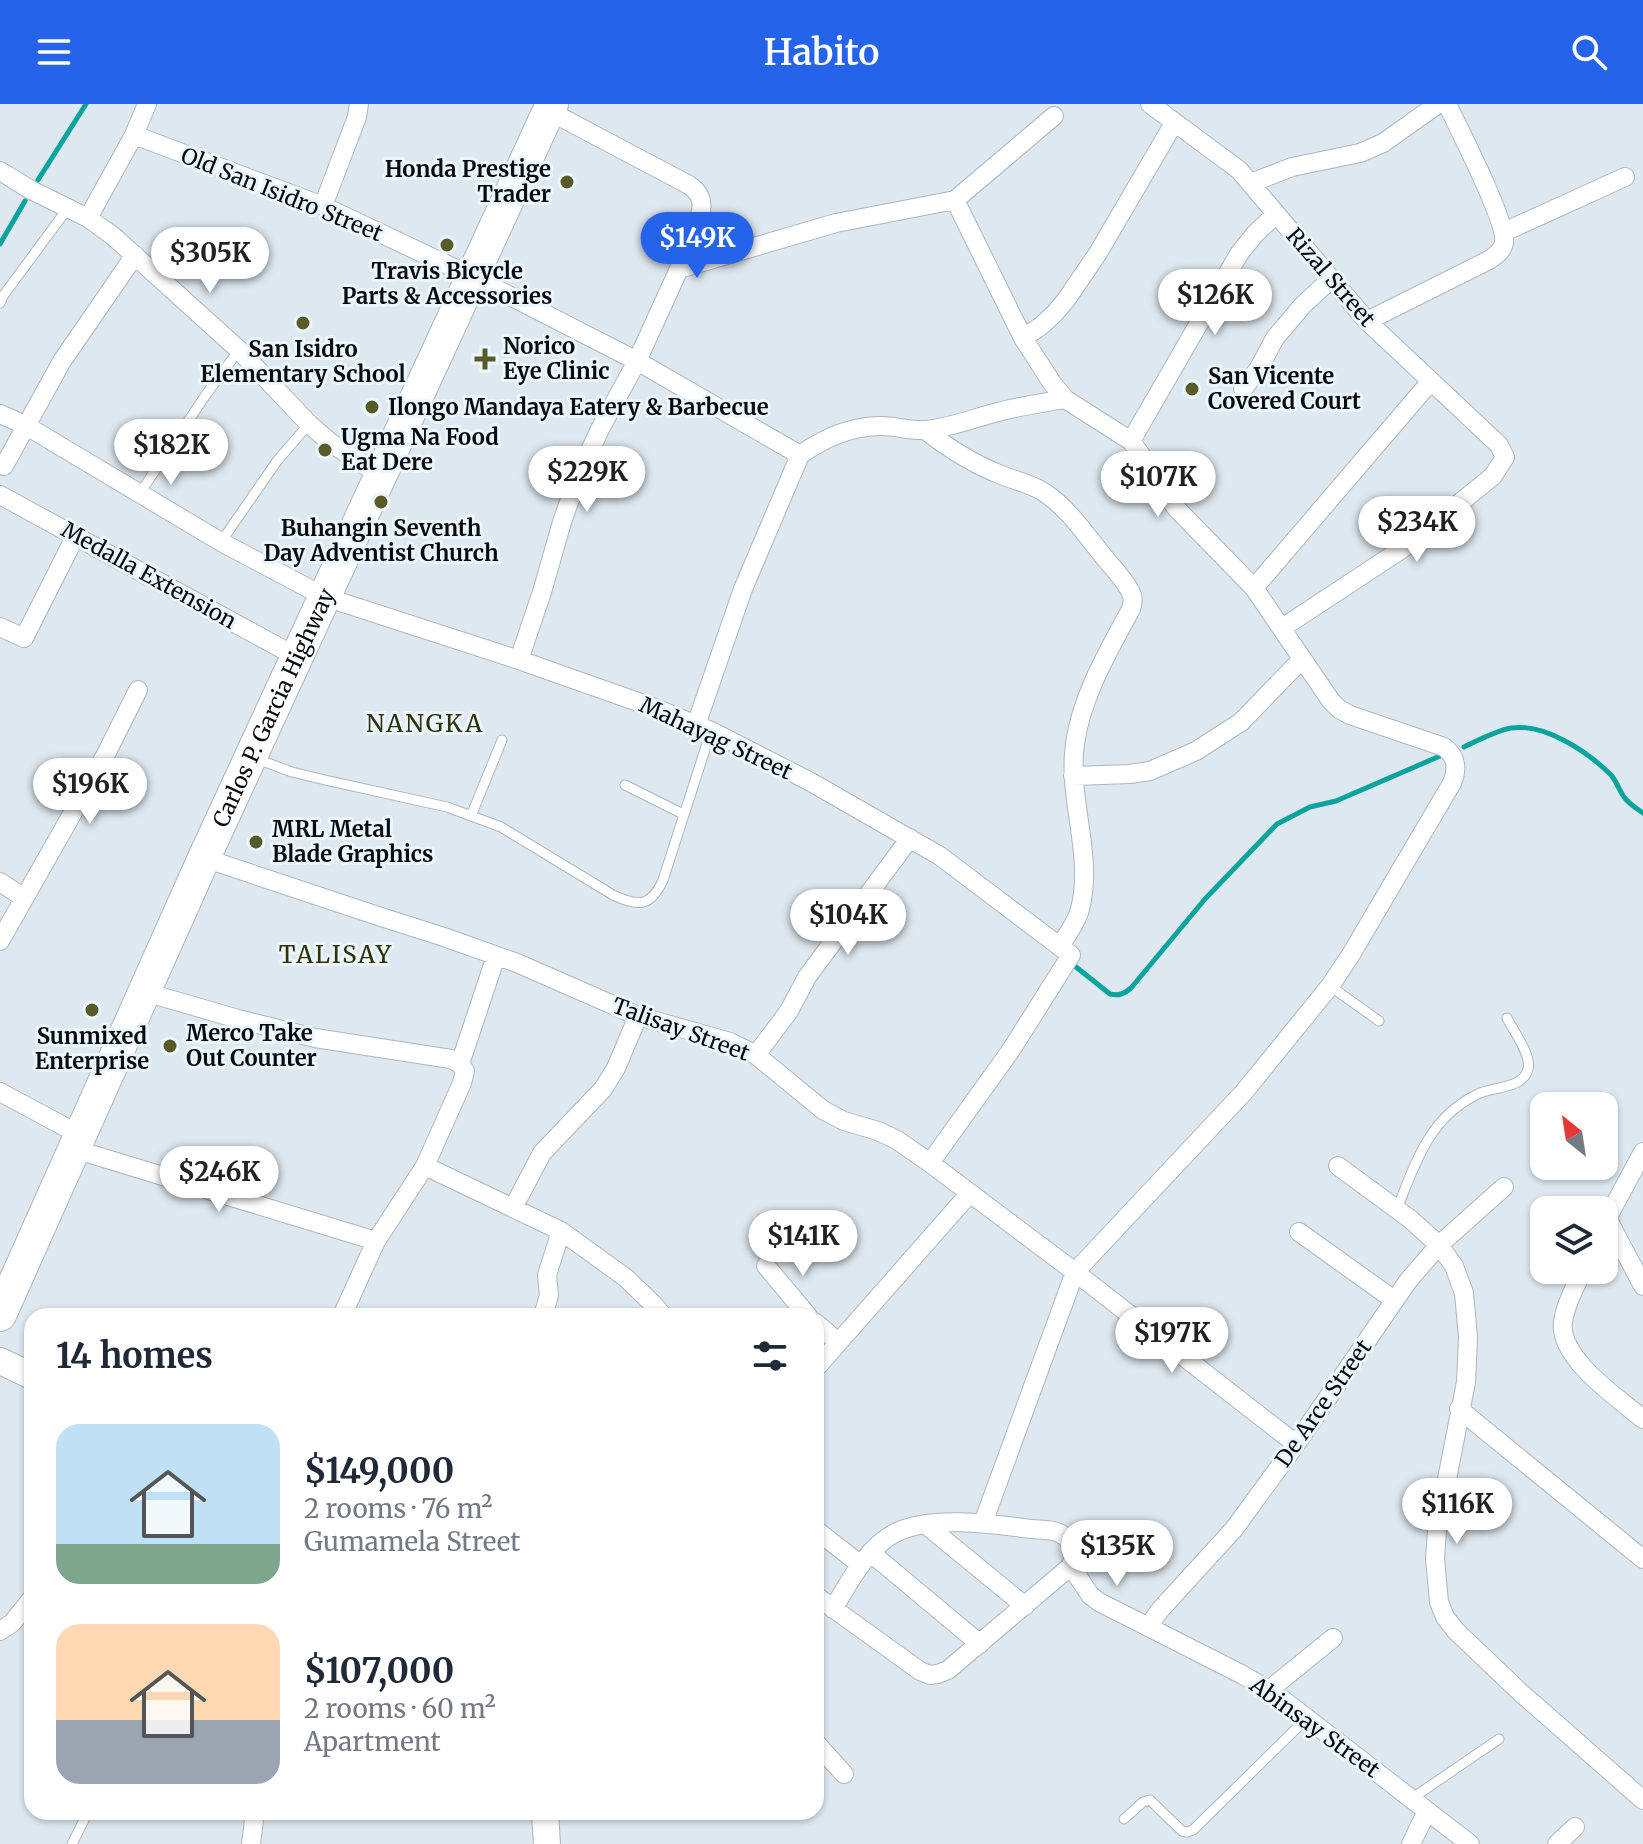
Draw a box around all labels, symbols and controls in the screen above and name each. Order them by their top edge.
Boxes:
icon: menu [32,30,76,74]
text: Habito [764,30,880,75]
icon: search [1567,30,1611,74]
street label: Old San Isidro Street [177,141,387,247]
place label: Honda Prestige Trader [385,155,551,208]
marker: Honda Prestige Trader [558,173,576,191]
pin: $149K [641,212,753,280]
text: $149K [659,221,735,254]
street label: Rizal Street [1280,222,1382,332]
pin: $305K [154,227,266,295]
text: $305K [169,236,251,269]
marker: Travis Bicycle Parts & Accessories [438,236,456,254]
place label: Travis Bicycle Parts & Accessories [342,257,552,310]
pin: $126K [1159,269,1271,337]
text: $126K [1176,278,1254,311]
marker: San Isidro Elementary School [294,314,312,332]
place label: Norico Eye Clinic [503,332,609,385]
place label: San Isidro Elementary School [200,335,406,388]
marker: Norico Eye Clinic [474,348,496,370]
place label: San Vicente Covered Court [1208,362,1361,415]
marker: San Vicente Covered Court [1183,380,1201,398]
place label: Ilongo Mandaya Eatery & Barbecue [388,393,769,421]
marker: Ilongo Mandaya Eatery & Barbecue [363,398,381,416]
pin: $182K [115,419,227,487]
place label: Ugma Na Food Eat Dere [341,423,499,476]
text: $182K [132,428,210,461]
marker: Ugma Na Food Eat Dere [316,441,334,459]
pin: $229K [531,446,643,514]
pin: $107K [1102,451,1214,519]
text: $229K [546,455,628,488]
text: $107K [1119,460,1197,493]
marker: Buhangin Seventh Day Adventist Church [372,493,390,511]
pin: $234K [1361,496,1473,564]
text: $234K [1376,505,1458,538]
place label: Buhangin Seventh Day Adventist Church [263,514,499,567]
street label: Medalla Extension [57,515,242,635]
street label: Carlos P. Garcia Highway [206,584,341,832]
street label: Mahayag Street [635,690,797,786]
district label: NANGKA [366,708,484,739]
pin: $196K [34,758,146,826]
text: $196K [51,767,129,800]
place label: MRL Metal Blade Graphics [272,815,433,868]
marker: MRL Metal Blade Graphics [247,833,265,851]
pin: $104K [792,889,904,957]
text: $104K [808,898,888,931]
district label: TALISAY [279,939,393,970]
street label: Talisay Street [608,991,754,1067]
marker: Sunmixed Enterprise [83,1001,101,1019]
place label: Merco Take Out Counter [186,1019,317,1072]
place label: Sunmixed Enterprise [35,1022,149,1075]
marker: Merco Take Out Counter [161,1037,179,1055]
north arrow [1530,1092,1618,1180]
map controls [1530,1092,1618,1284]
pin: $246K [163,1146,275,1214]
text: $246K [178,1155,260,1188]
button: layers [1530,1196,1618,1284]
pin: $141K [747,1210,859,1278]
text: $141K [766,1219,840,1252]
pin: $197K [1116,1307,1228,1375]
text: $197K [1133,1316,1211,1349]
icon: filters [748,1334,792,1378]
street label: De Arce Street [1269,1334,1377,1472]
text: 14 homes [56,1335,213,1377]
text: $149,000 [304,1450,454,1492]
icon: home [120,1456,216,1552]
pin: $116K [1401,1478,1513,1546]
text: $116K [1420,1487,1494,1520]
text: 2 rooms · 76 m² [304,1492,492,1525]
pin: $135K [1061,1520,1173,1588]
text: Gumamela Street [304,1525,521,1558]
text: $135K [1079,1529,1155,1562]
text: $107,000 [304,1650,454,1692]
icon: home [120,1656,216,1752]
street label: Abinsay Street [1244,1670,1386,1784]
text: 2 rooms · 60 m² [304,1692,496,1725]
text: Apartment [304,1725,441,1758]

